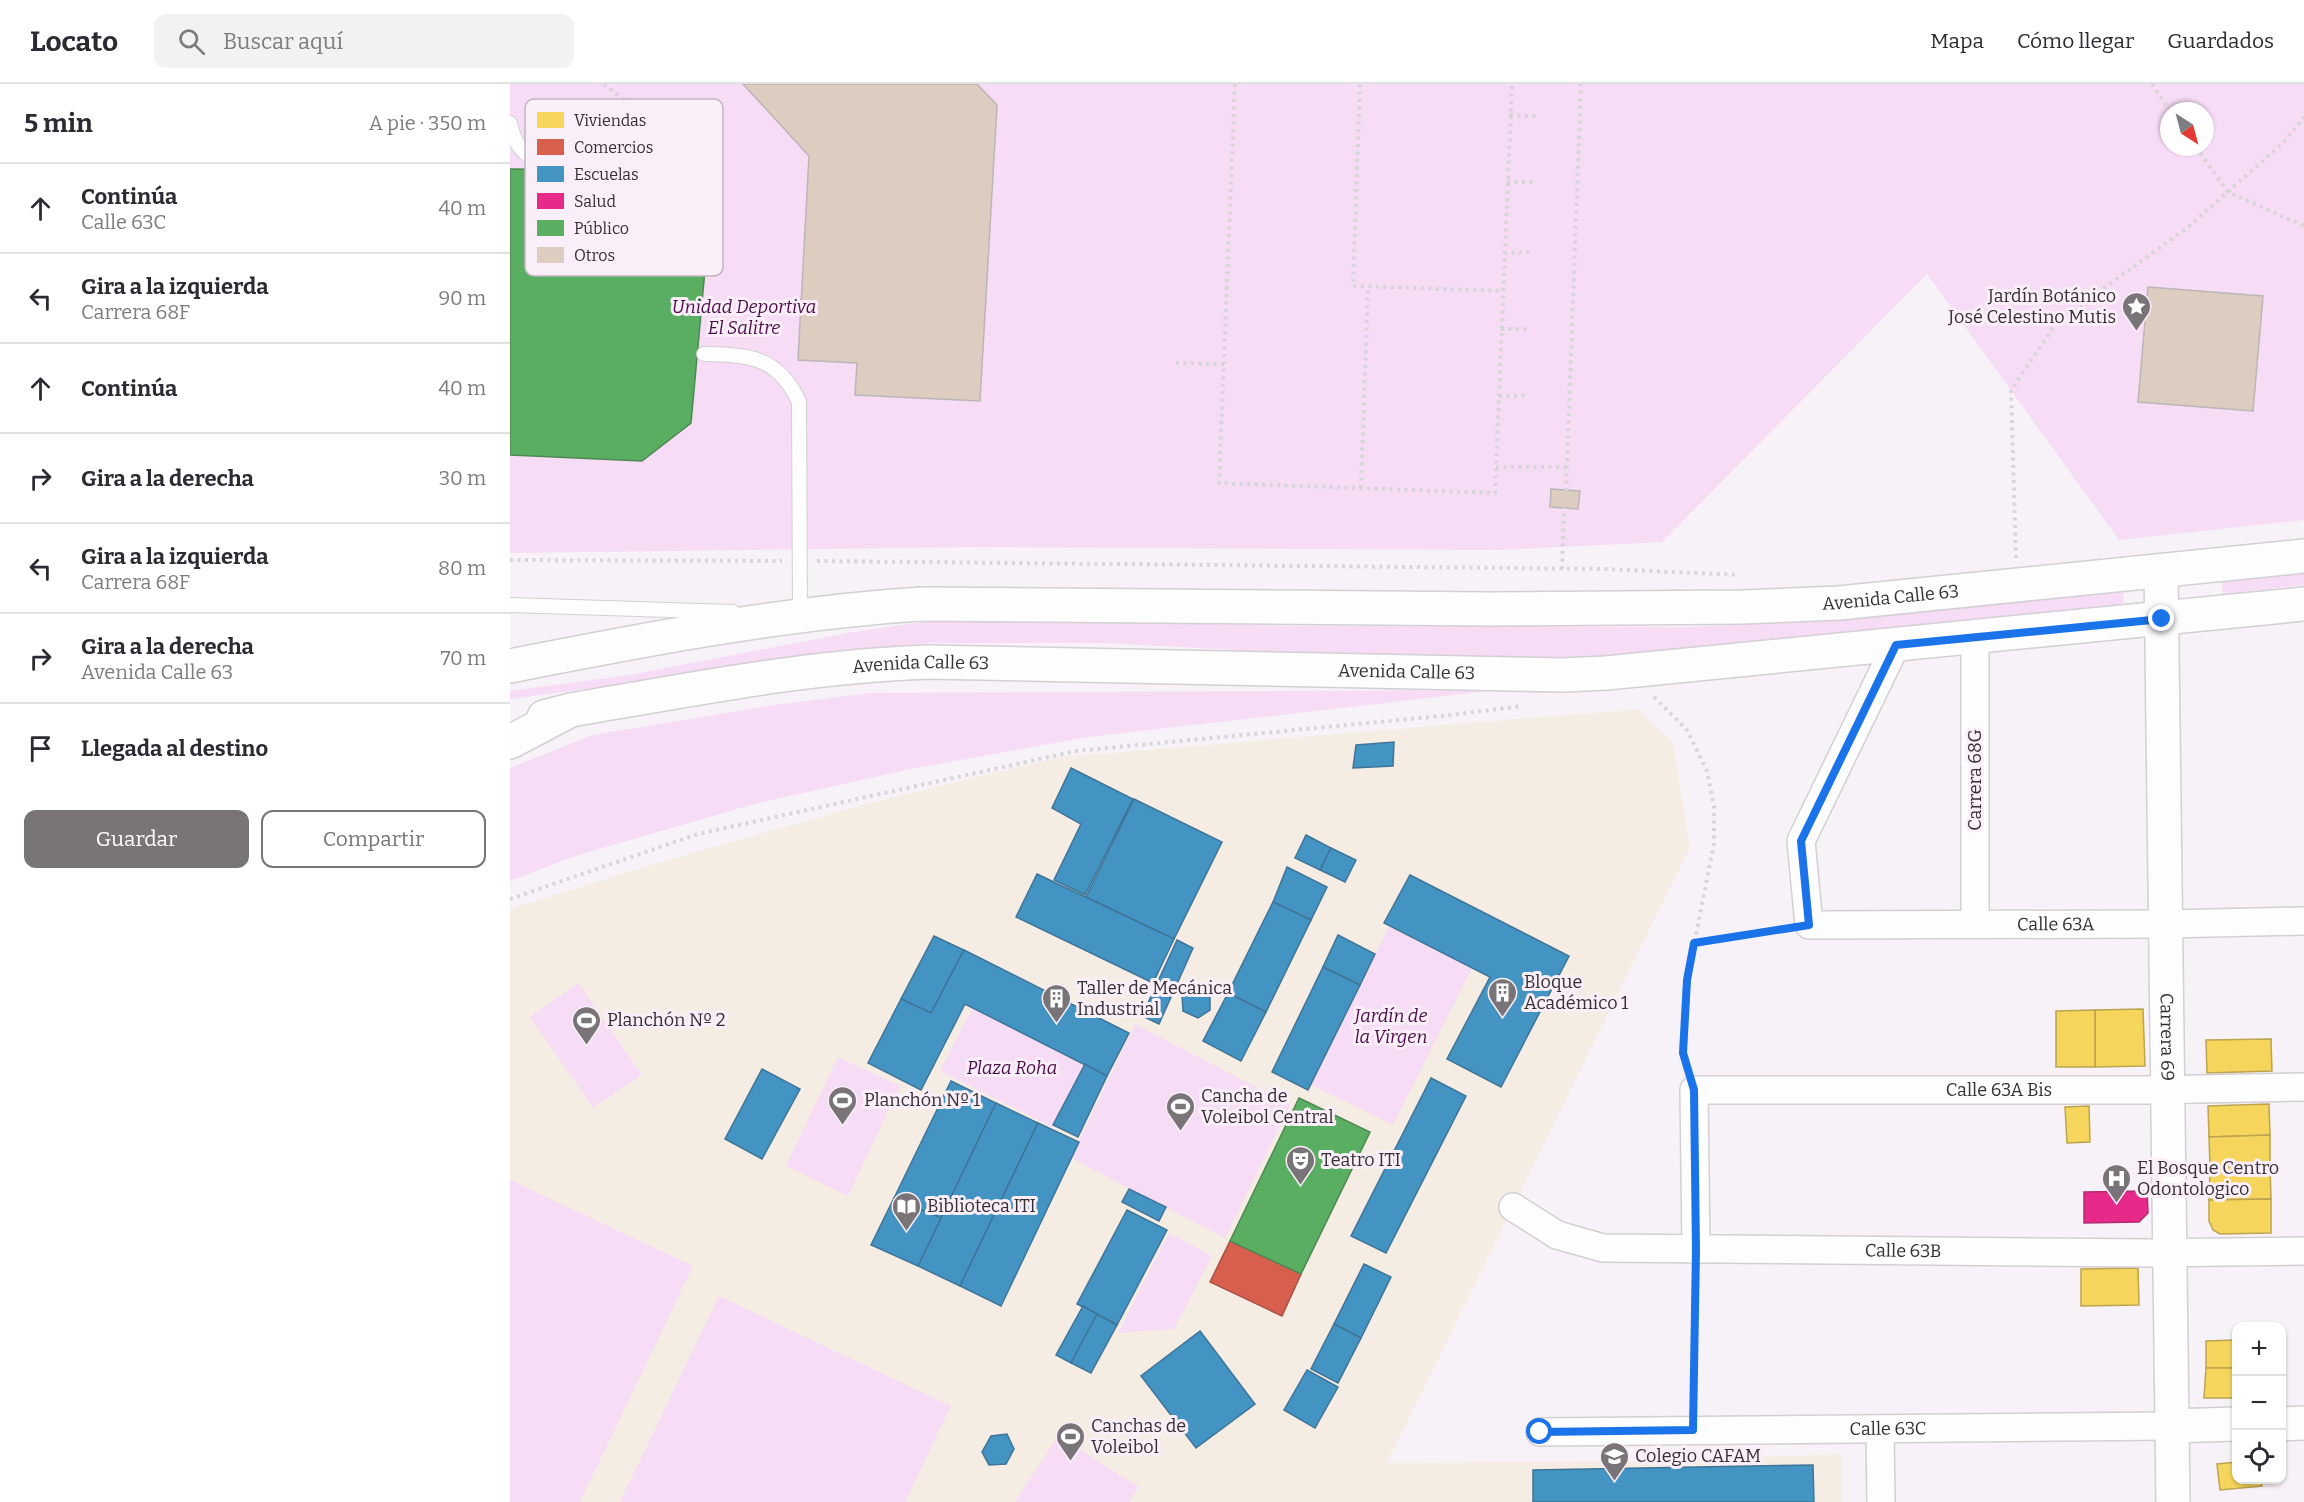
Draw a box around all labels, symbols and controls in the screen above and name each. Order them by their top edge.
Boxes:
search box [154,14,574,68]
text: Locato [30,25,118,58]
icon: search [175,25,208,58]
text: Buscar aquí [223,28,343,55]
text: Mapa [1930,28,1984,54]
text: Cómo llegar [2017,28,2134,54]
text: Guardados [2167,28,2274,54]
legend [525,99,723,276]
north arrow [2160,102,2214,156]
text: 5 min [24,108,93,139]
text: A pie · 350 m [369,111,486,135]
text: Viviendas [574,111,647,130]
text: Comercios [574,138,653,157]
text: Escuelas [574,165,639,184]
text: Continúa [81,183,177,210]
icon: ahead [24,192,57,225]
text: Salud [574,192,617,211]
text: 40 m [438,196,486,220]
text: Calle 63C [81,210,166,234]
text: Público [574,219,629,238]
text: Otros [574,246,615,265]
text: Gira a la izquierda [81,273,269,300]
icon: left [24,282,57,315]
place label: Jardín Botánico José Celestino Mutis [1947,285,2116,328]
text: 90 m [438,286,486,310]
place icon: Jardín Botánico José Celestino Mutis [2121,290,2153,332]
park label: Unidad Deportiva El Salitre [672,296,816,339]
text: Carrera 68F [81,300,190,324]
icon: ahead [24,372,57,405]
text: Continúa [81,375,177,402]
text: 40 m [438,376,486,400]
icon: right [24,462,57,495]
text: Gira a la derecha [81,465,254,492]
text: 30 m [439,466,486,490]
text: Gira a la izquierda [81,543,269,570]
icon: left [24,552,57,585]
text: 80 m [438,556,486,580]
text: Carrera 68F [81,570,190,594]
street label: Avenida Calle 63 [1822,580,1960,615]
route end [2148,605,2174,631]
text: Gira a la derecha [81,633,254,660]
icon: right [24,642,57,675]
text: 70 m [440,646,486,670]
street label: Avenida Calle 63 [851,651,989,678]
street label: Avenida Calle 63 [1338,659,1475,684]
text: Avenida Calle 63 [81,660,233,684]
street label: Carrera 68G [1964,729,1986,831]
icon: arrive [24,732,57,765]
text: Llegada al destino [81,735,268,762]
button: Guardar [24,810,249,868]
button: Compartir [261,810,486,868]
street label: Calle 63A [2017,913,2095,935]
place label: Bloque Académico 1 [1524,971,1629,1014]
building icon: Bloque Académico 1 [1487,976,1519,1018]
place label: Taller de Mecánica Industrial [1077,977,1232,1020]
building icon: Taller de Mecánica Industrial [1040,982,1072,1024]
street label: Carrera 69 [2155,993,2179,1081]
sports icon: Planchón Nº 2 [570,1004,602,1046]
park label: Jardín de la Virgen [1353,1005,1427,1048]
place label: Planchón Nº 2 [607,1009,725,1031]
park label: Plaza Roha [967,1057,1057,1079]
street label: Calle 63A Bis [1946,1079,2052,1101]
sports icon: Planchón Nº 1 [827,1084,859,1126]
place label: Cancha de Voleibol Central [1201,1085,1334,1128]
place label: Planchón Nº 1 [864,1089,981,1111]
sports icon: Cancha de Voleibol Central [1164,1090,1196,1132]
theatre icon: Teatro ITI [1284,1144,1316,1186]
place label: Teatro ITI [1321,1149,1401,1171]
place label: El Bosque Centro Odontologico [2137,1157,2279,1200]
hospital icon: El Bosque Centro Odontologico [2100,1162,2132,1204]
library icon: Biblioteca ITI [890,1190,922,1232]
place label: Biblioteca ITI [927,1195,1036,1217]
street label: Calle 63B [1865,1239,1941,1262]
map controls [2232,1322,2286,1484]
button: + [2232,1322,2286,1376]
button: − [2232,1376,2286,1430]
place label: Canchas de Voleibol [1091,1415,1186,1458]
street label: Calle 63C [1849,1417,1927,1440]
route start [1526,1418,1552,1444]
sports icon: Canchas de Voleibol [1054,1420,1086,1462]
button: locate [2232,1430,2286,1484]
school or university icon: Colegio CAFAM [1598,1440,1630,1482]
place label: Colegio CAFAM [1635,1445,1761,1467]

